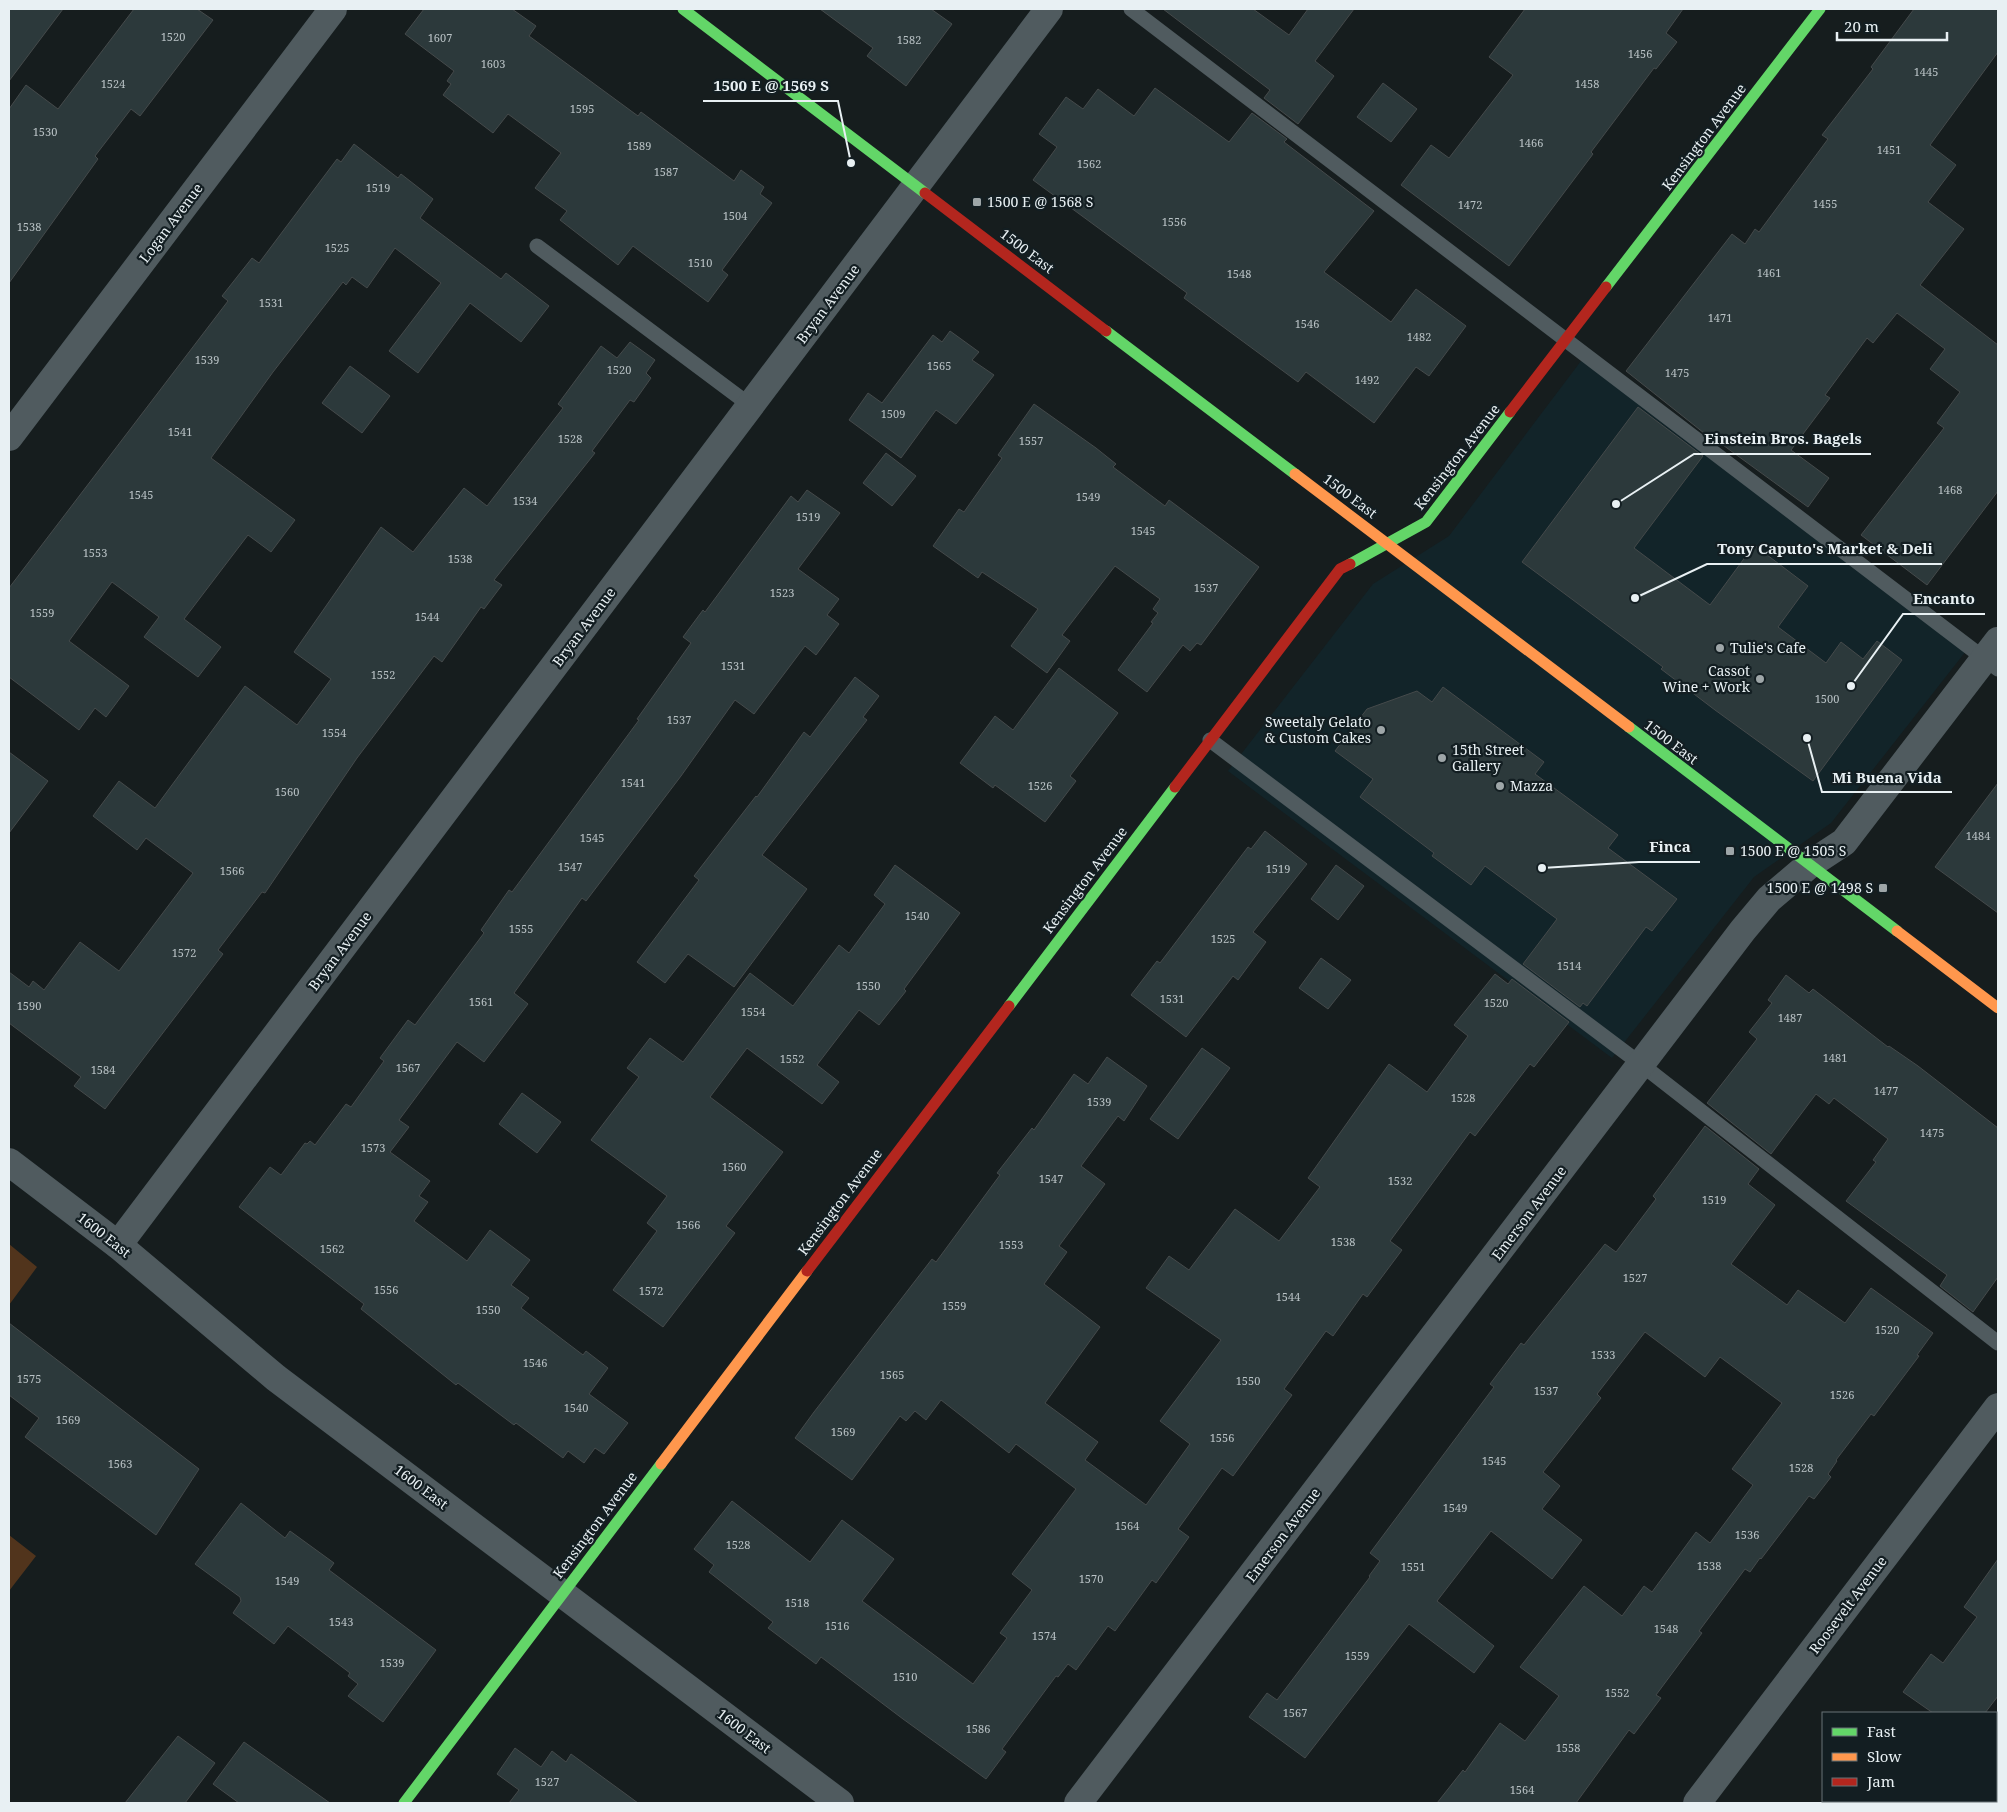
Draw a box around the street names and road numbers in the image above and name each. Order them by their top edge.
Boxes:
street label: Kensington Avenue [1657,79,1750,194]
street label: Logan Avenue [134,179,207,266]
street label: 1500 East [997,224,1058,277]
street label: Bryan Avenue [792,260,864,347]
street label: Kensington Avenue [1409,400,1504,513]
street label: 1500 East [1320,469,1381,522]
street label: Bryan Avenue [548,583,620,670]
street label: 1500 East [1641,715,1702,768]
street label: Kensington Avenue [1038,822,1131,937]
street label: Bryan Avenue [304,907,376,994]
street label: Kensington Avenue [793,1144,886,1259]
street label: Emerson Avenue [1487,1162,1570,1264]
street label: 1600 East [74,1208,135,1261]
street label: 1600 East [391,1460,452,1513]
street label: Kensington Avenue [548,1467,641,1582]
street label: Emerson Avenue [1241,1484,1324,1586]
street label: Roosevelt Avenue [1805,1552,1891,1657]
street label: 1600 East [714,1704,775,1757]

